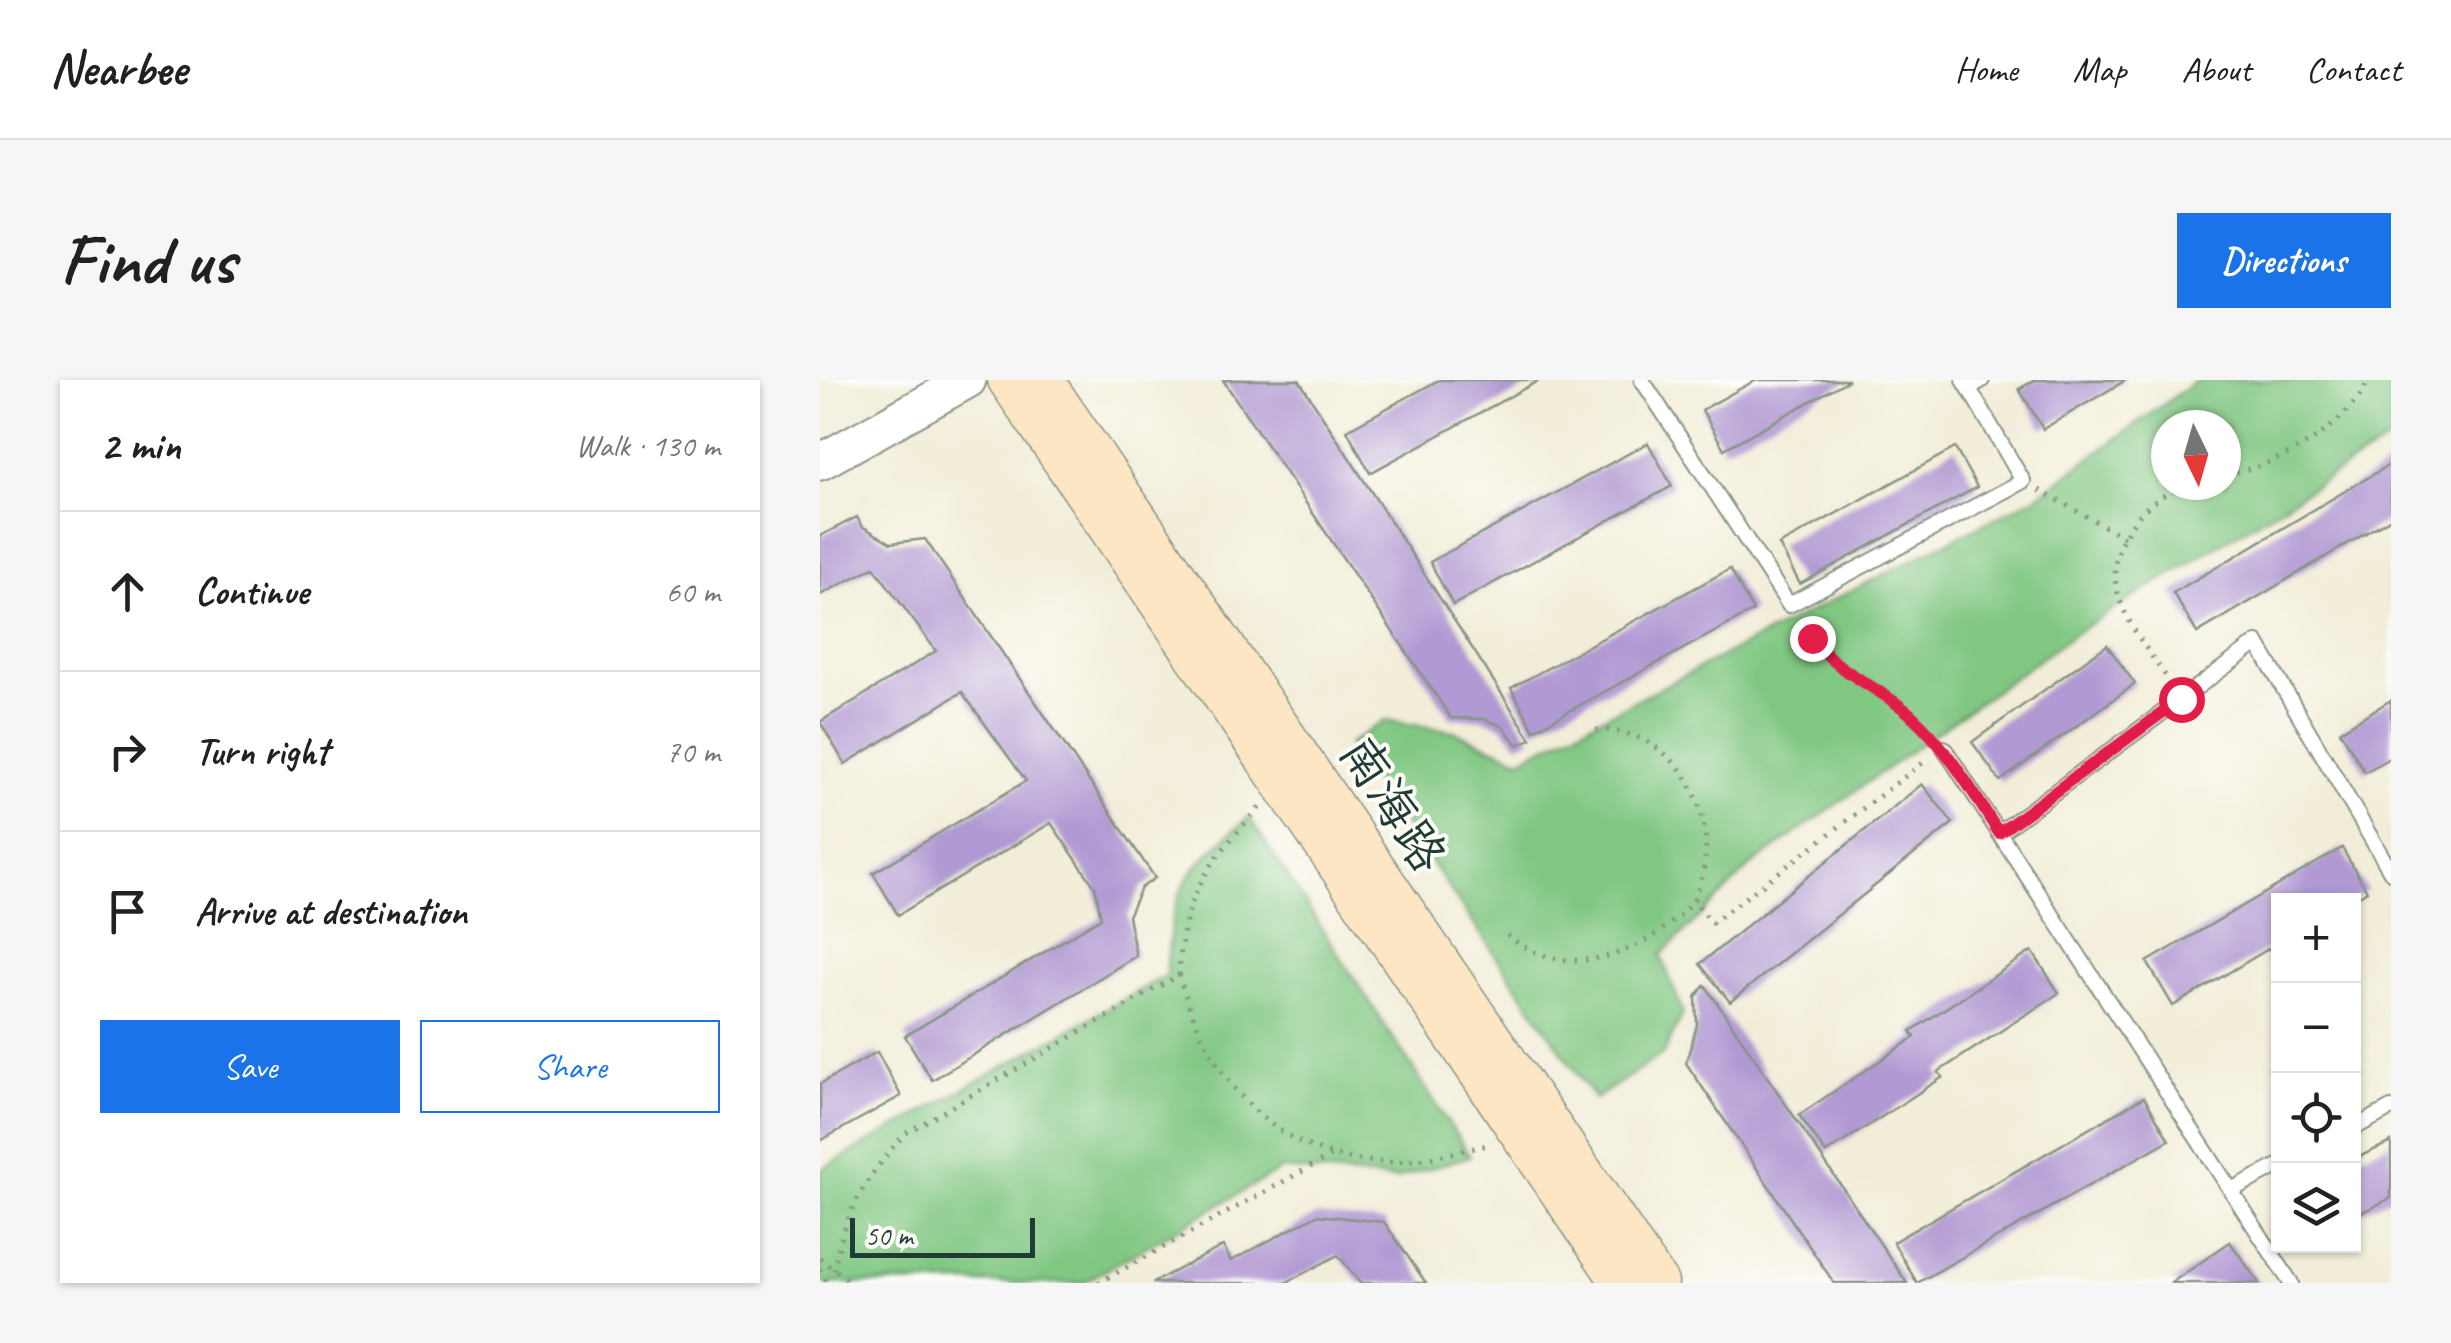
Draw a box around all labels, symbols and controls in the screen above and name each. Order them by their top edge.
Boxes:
text: Nearbee [50,39,187,99]
text: Home [1955,47,2018,92]
text: Map [2073,47,2126,92]
text: About [2181,47,2251,92]
text: Contact [2306,47,2401,92]
button: Directions [2177,213,2391,308]
text: Find us [60,216,235,304]
north arrow [2151,410,2241,500]
text: 2 min [100,419,180,472]
text: Walk · 130 m [576,425,720,466]
icon: ahead [100,564,155,619]
text: Continue [195,568,309,615]
text: 60 m [666,571,720,612]
route end [1790,616,1836,662]
route start [2159,677,2205,723]
icon: right [100,724,155,779]
street label: 南海路 [1326,724,1460,884]
text: Turn right [195,728,329,775]
text: 70 m [666,731,720,772]
icon: arrive [100,884,155,939]
text: Arrive at destination [195,888,467,935]
map controls [2271,893,2361,1253]
button: + [2271,893,2361,983]
button: − [2271,983,2361,1073]
button: Save [100,1020,400,1113]
button: Share [420,1020,720,1113]
button: locate [2271,1073,2361,1163]
button: layers [2271,1163,2361,1253]
scale bar [850,1213,1035,1258]
text: 50 m [865,1218,913,1253]

